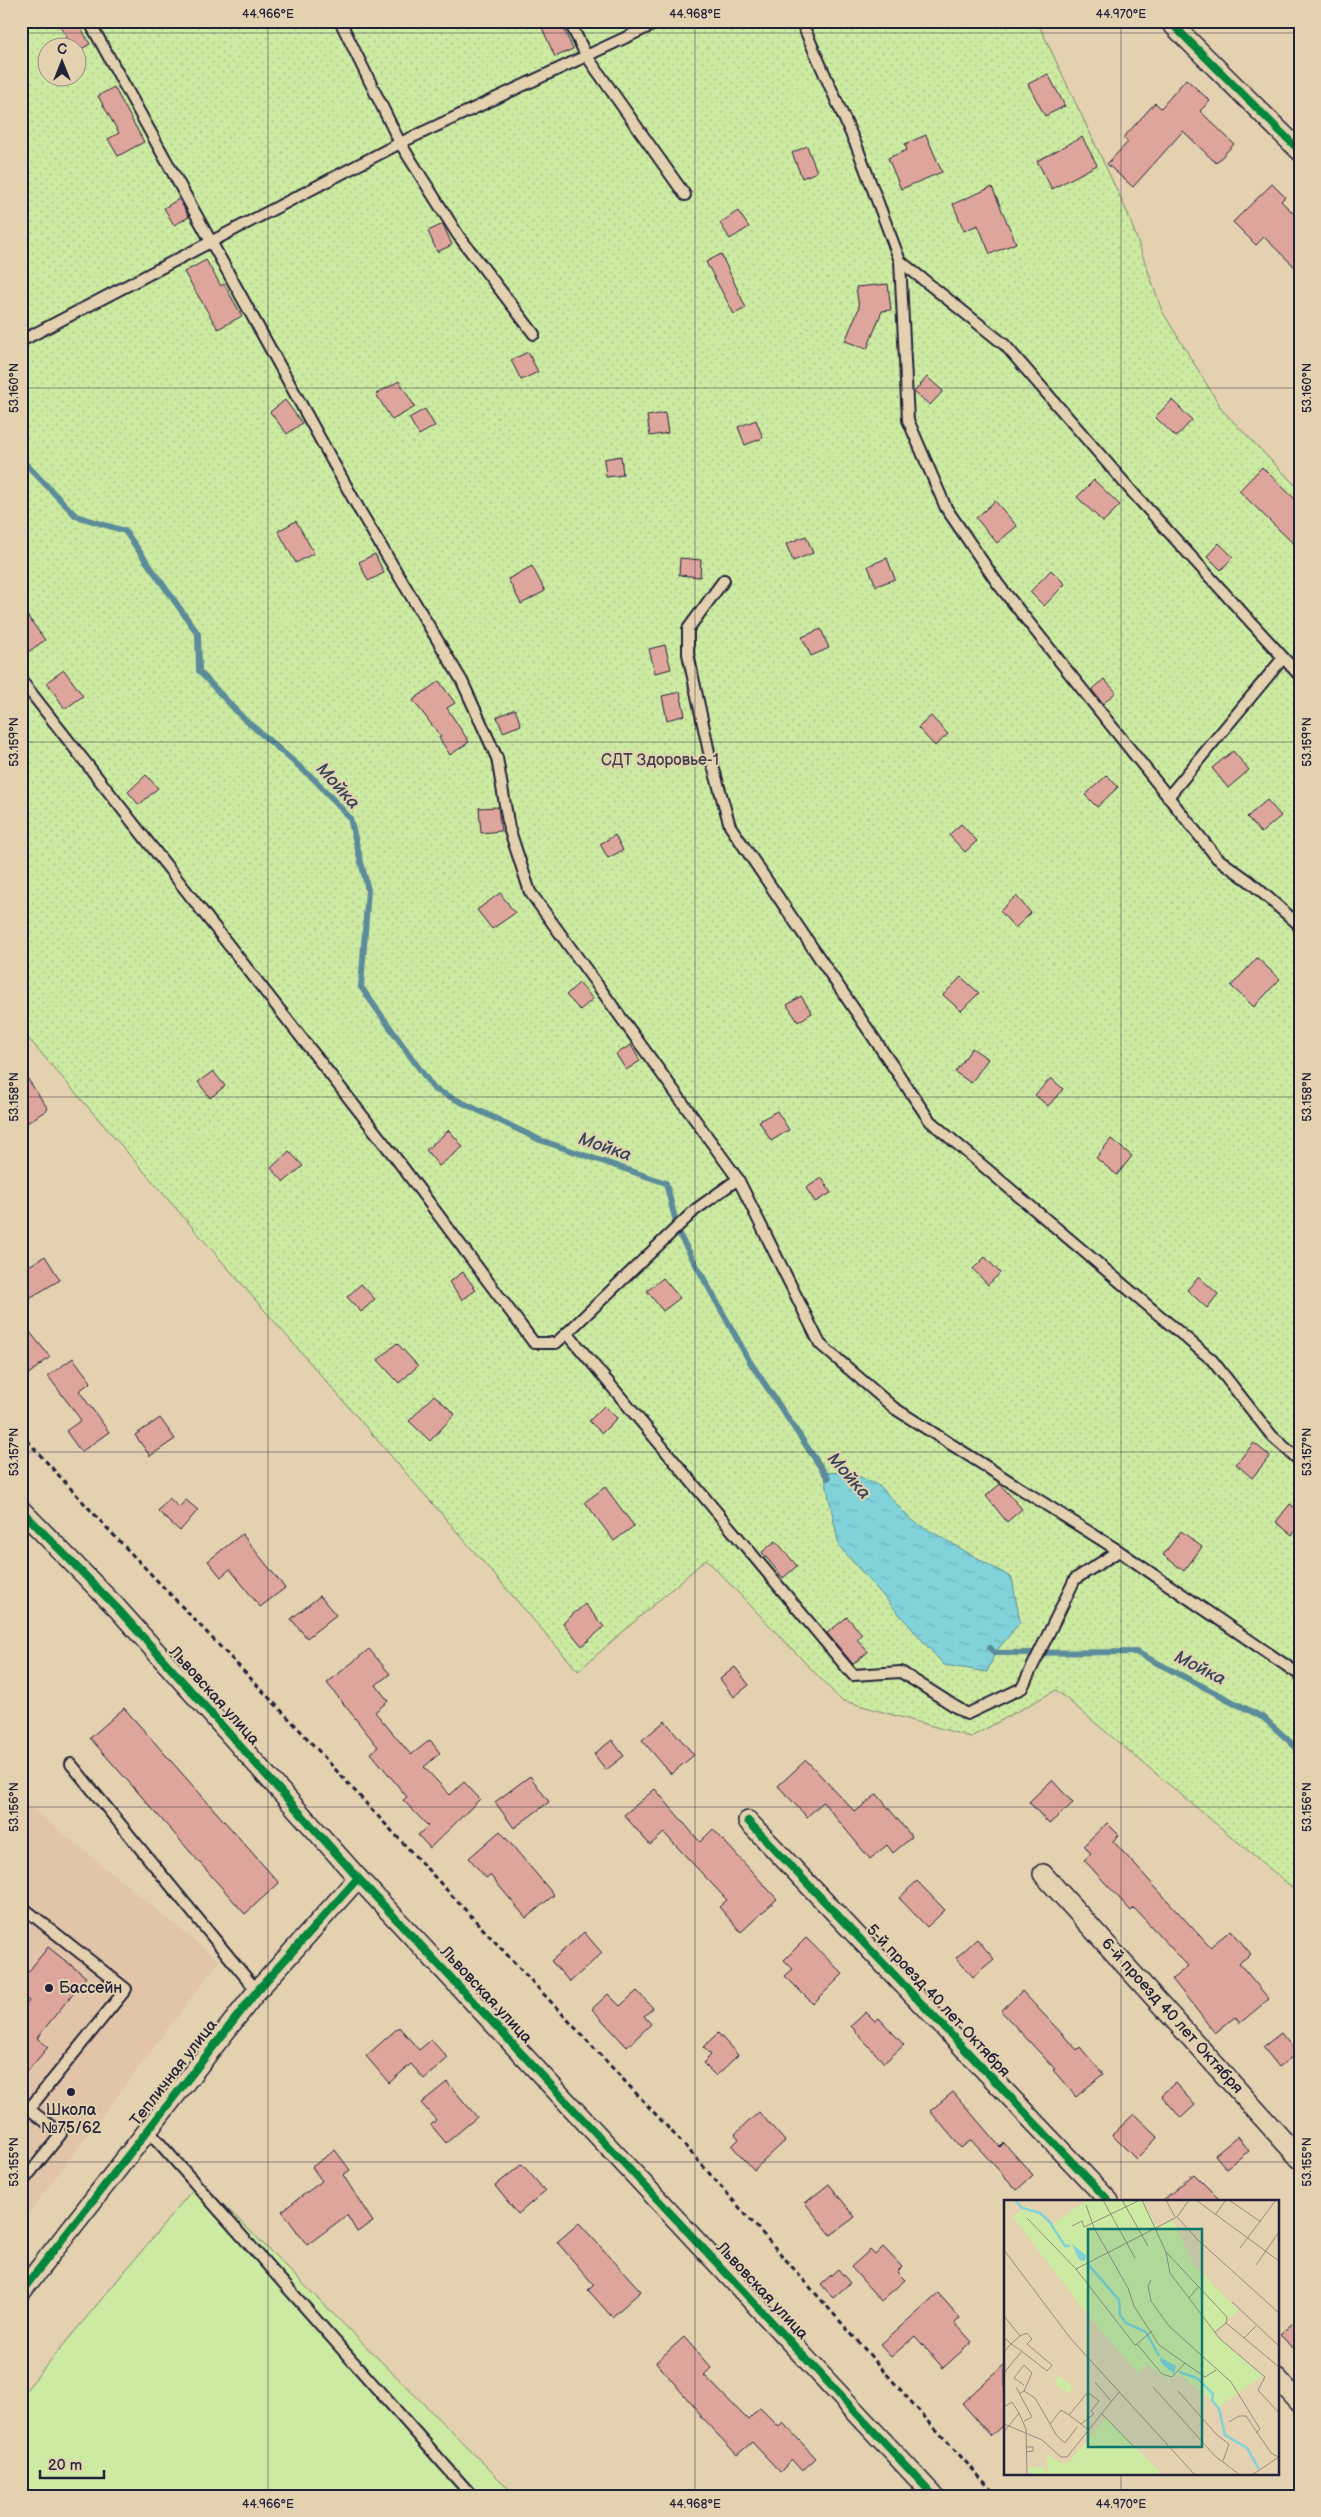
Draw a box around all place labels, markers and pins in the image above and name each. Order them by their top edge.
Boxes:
place label: Бассейн [59,1979,122,1998]
marker: Бассейн [43,1982,55,1994]
marker: Школа №75/62 [65,2086,77,2098]
place label: Школа №75/62 [41,2101,102,2138]

